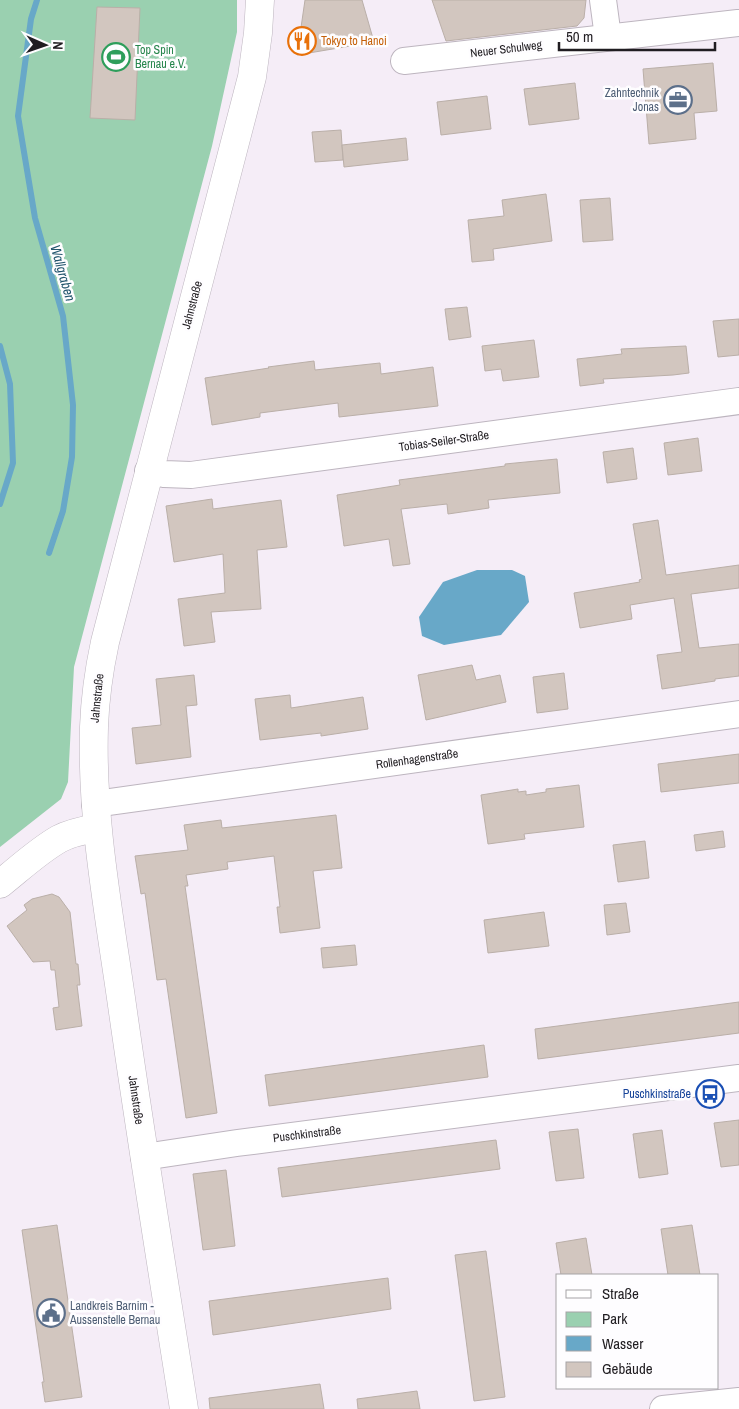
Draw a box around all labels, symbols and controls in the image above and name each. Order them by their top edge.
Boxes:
north arrow [20,20,70,70]
scale bar [559,20,715,52]
restaurant icon: Tokyo to Hanoi [287,26,317,56]
text: 50 m [566,26,593,47]
place label: Tokyo to Hanoi [321,33,387,49]
street label: Neuer Schulweg [469,37,543,61]
text: N [49,41,67,50]
sports icon: Top Spin Bernau e.V. [101,42,131,72]
place label: Top Spin Bernau e.V. [135,42,186,72]
place label: Zahntechnik Jonas [605,85,659,115]
office icon: Zahntechnik Jonas [663,85,693,115]
water label: Wallgraben [46,243,80,303]
street label: Jahnstraße [178,279,206,331]
street label: Tobias-Seiler-Straße [398,427,490,455]
street label: Jahnstraße [86,673,108,723]
street label: Rollenhagenstraße [375,745,459,773]
street label: Jahnstraße [125,1075,147,1125]
bus stop icon: Puschkinstraße [695,1079,725,1109]
place label: Puschkinstraße [623,1086,691,1102]
street label: Puschkinstraße [272,1122,342,1146]
legend [556,1274,719,1389]
text: Straße [602,1283,639,1304]
public building icon: Landkreis Barnim - Aussenstelle Bernau [36,1298,66,1328]
place label: Landkreis Barnim - Aussenstelle Bernau [69,1298,160,1328]
text: Park [602,1308,628,1329]
text: Wasser [602,1333,643,1354]
text: Gebäude [602,1358,653,1379]

